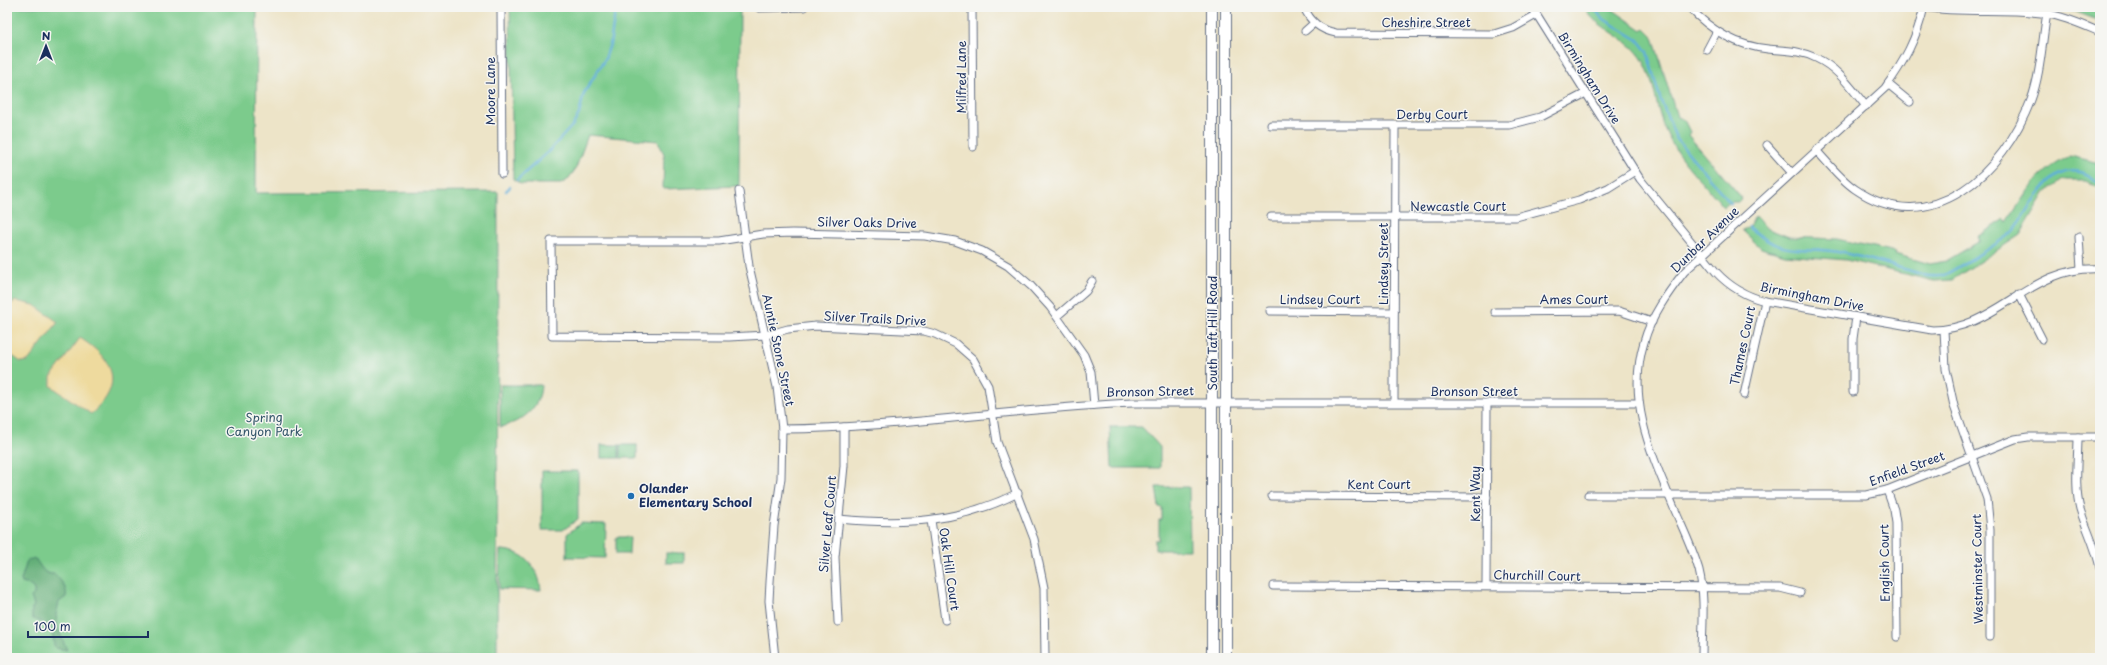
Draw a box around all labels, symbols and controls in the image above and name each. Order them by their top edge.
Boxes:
street label: Cheshire Street [1381,13,1471,31]
north arrow [26,26,66,66]
text: N [42,27,51,44]
street label: Birmingham Drive [1554,28,1625,127]
street label: Milfred Lane [952,40,970,113]
street label: Moore Lane [481,57,499,125]
street label: Derby Court [1396,105,1468,123]
street label: Newcastle Court [1410,197,1506,215]
street label: Dunbar Avenue [1666,202,1743,277]
street label: Silver Oaks Drive [817,212,918,232]
street label: Lindsey Street [1374,223,1392,305]
street label: South Taft Hill Road [1203,276,1221,390]
street label: Birmingham Drive [1759,277,1866,315]
street label: Lindsey Court [1280,290,1360,308]
street label: Ames Court [1540,290,1608,308]
street label: Auntie Stone Street [758,292,800,408]
street label: Thames Court [1725,304,1759,387]
street label: Silver Trails Drive [823,306,927,330]
street label: Bronson Street [1106,381,1194,401]
street label: Bronson Street [1430,382,1518,400]
park label: Spring Canyon Park [226,408,302,440]
street label: Enfield Street [1866,446,1947,490]
street label: Kent Way [1466,466,1484,522]
street label: Silver Leaf Court [814,474,840,573]
street label: Kent Court [1347,475,1411,493]
place label: Olander Elementary School [639,479,752,511]
marker: Olander Elementary School [626,491,636,501]
street label: Westminster Court [1967,514,1987,624]
street label: English Court [1874,524,1894,602]
street label: Oak Hill Court [935,526,965,612]
street label: Churchill Court [1493,565,1581,585]
scale bar [28,613,148,639]
text: 100 m [34,617,71,635]

